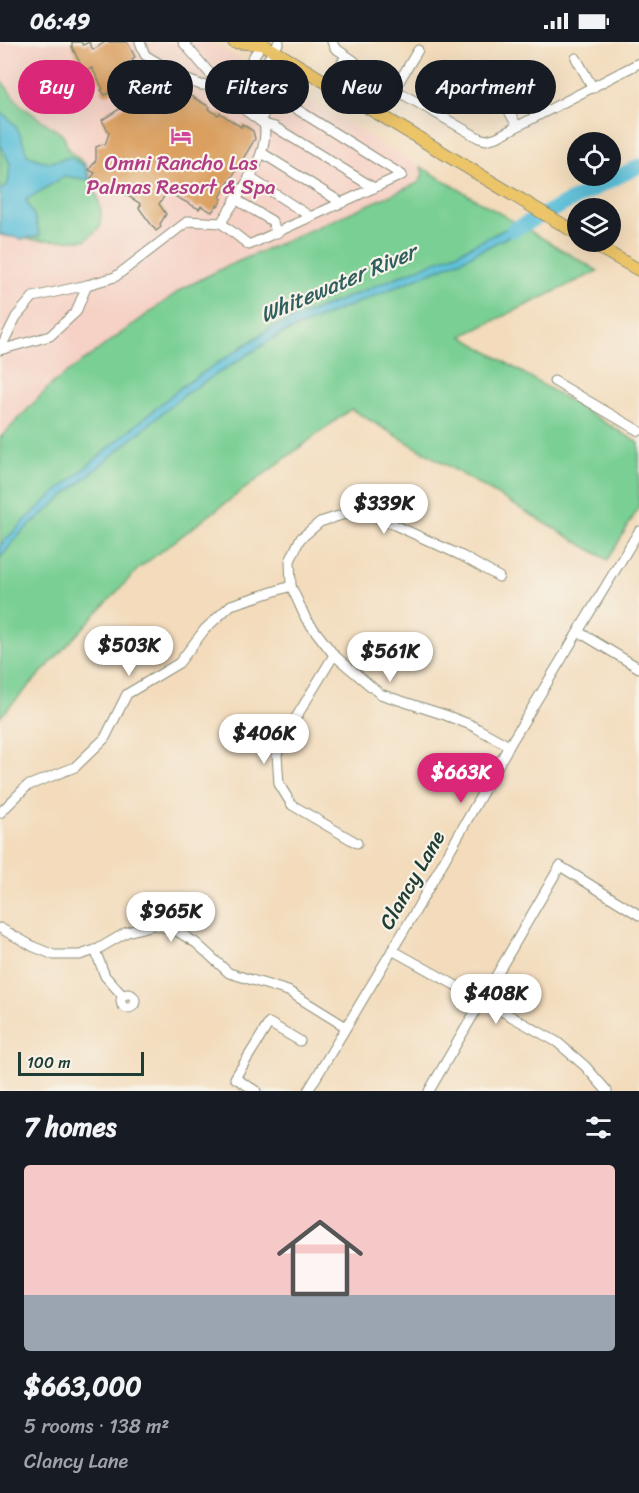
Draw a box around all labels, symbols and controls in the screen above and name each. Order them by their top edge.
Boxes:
text: 06:49 [30,2,90,41]
chip: Buy [18,60,95,114]
chip: Rent [107,60,193,114]
chip: Filters [205,60,309,114]
chip: New [321,60,403,114]
chip: Apartment [415,60,556,114]
hotel icon: Omni Rancho Las Palmas Resort & Spa [169,124,193,148]
map controls [567,132,621,252]
button: locate [567,132,621,186]
place label: Omni Rancho Las Palmas Resort & Spa [86,144,276,206]
button: layers [567,198,621,252]
water label: Whitewater River [254,231,426,334]
pin: $339K [342,484,426,535]
text: $339K [354,486,414,521]
pin: $503K [87,626,171,677]
text: $503K [98,628,160,663]
pin: $561K [348,632,432,683]
text: $561K [361,634,419,669]
pin: $406K [222,714,306,765]
text: $406K [233,716,295,751]
pin: $663K [419,753,503,804]
text: $663K [431,755,491,790]
street label: Clancy Lane [368,823,456,937]
pin: $965K [129,892,213,943]
text: $965K [140,894,202,929]
pin: $408K [454,974,538,1025]
text: $408K [465,976,527,1011]
text: 100 m [27,1048,71,1077]
scale bar [18,1049,144,1076]
text: 7 homes [24,1104,116,1150]
icon: filters [582,1111,615,1144]
icon: home [266,1204,374,1312]
text: $663,000 [24,1363,142,1409]
text: 5 rooms · 138 m² [24,1409,169,1444]
text: Clancy Lane [24,1444,128,1479]

